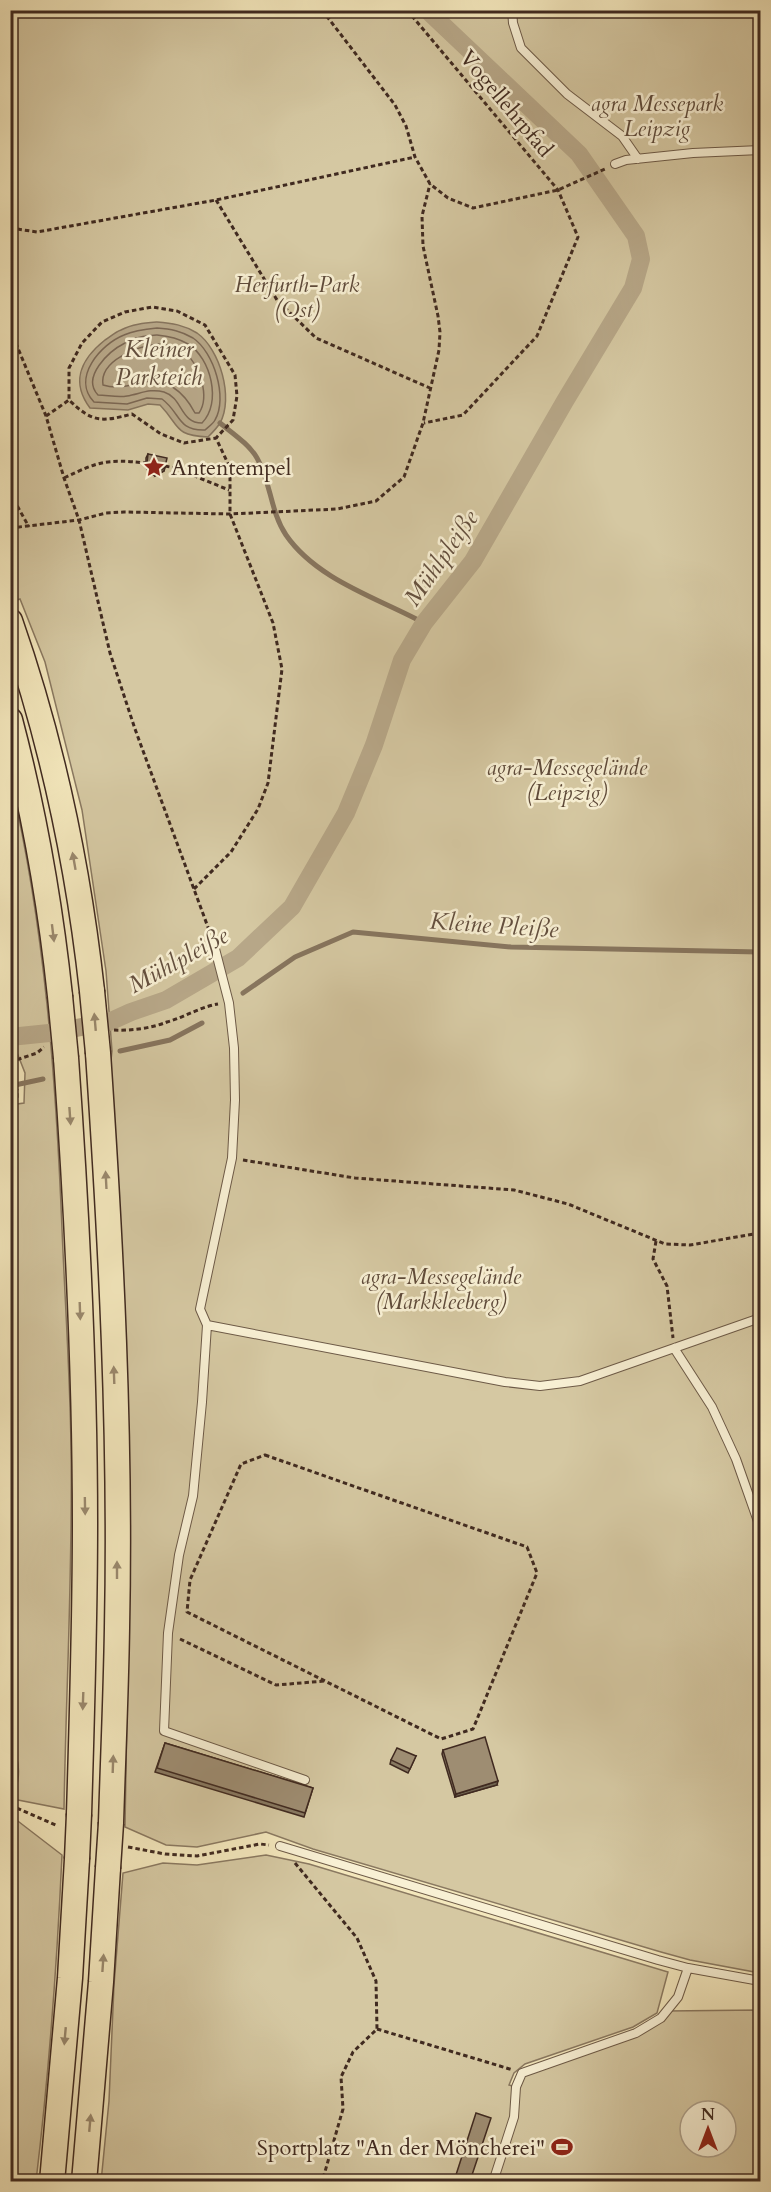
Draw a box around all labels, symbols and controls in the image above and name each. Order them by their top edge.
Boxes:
street label: Vogellehrpfad [453,44,560,164]
park label: agra Messepark Leipzig [591,89,723,144]
park label: Herfurth-Park (Ost) [235,270,360,325]
water label: Kleiner Parkteich [116,333,203,394]
place label: Antentempel [171,453,292,483]
place icon: Antentempel [142,455,166,479]
water label: Mühlpleiße [396,503,487,613]
park label: agra-Messegelände (Leipzig) [487,753,648,808]
one-way arrow [69,851,78,870]
water label: Kleine Pleiße [429,905,560,946]
water label: Mühlpleiße [122,919,235,1002]
one-way arrow [48,924,58,943]
one-way arrow [90,1012,100,1031]
one-way arrow [65,1107,75,1126]
one-way arrow [102,1170,111,1189]
park label: agra-Messegelände (Markkleeberg) [361,1262,522,1317]
one-way arrow [76,1301,85,1320]
one-way arrow [110,1365,119,1384]
one-way arrow [80,1496,90,1515]
one-way arrow [112,1560,122,1579]
one-way arrow [78,1691,88,1710]
one-way arrow [108,1755,117,1774]
one-way arrow [98,1953,107,1972]
one-way arrow [60,2027,70,2046]
north arrow [678,2099,738,2159]
text: N [701,2104,715,2126]
one-way arrow [85,2114,95,2133]
place label: Sportplatz "An der Möncherei" [257,2133,545,2163]
sports icon: Sportplatz "An der Möncherei" [550,2135,574,2159]

